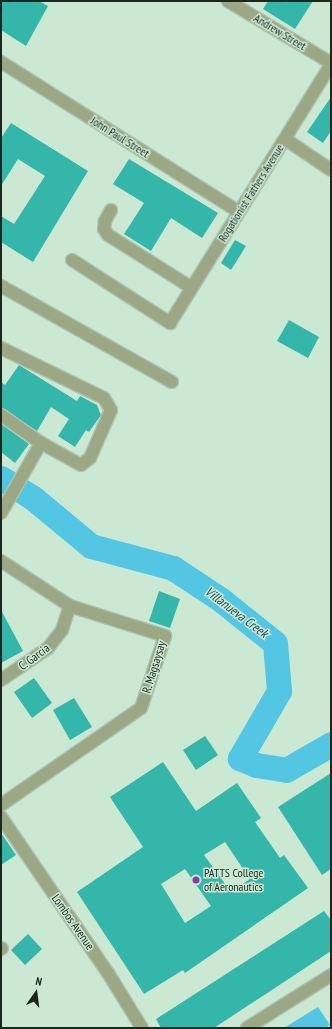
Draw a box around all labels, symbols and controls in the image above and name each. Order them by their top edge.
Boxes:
street label: Andrew Street [251,11,309,53]
street label: John Paul Street [88,113,152,161]
street label: Rogationist Fathers Avenue [215,141,287,245]
water label: Villanueva Creek [202,584,270,642]
street label: R. Magsaysay [139,639,169,695]
street label: C. Garcia [15,640,53,674]
place label: PATTS College of Aeronautics [204,866,263,894]
marker: PATTS College of Aeronautics [191,875,201,885]
street label: Lombos Avenue [49,891,97,953]
north arrow [16,973,56,1013]
text: N [34,974,43,989]

